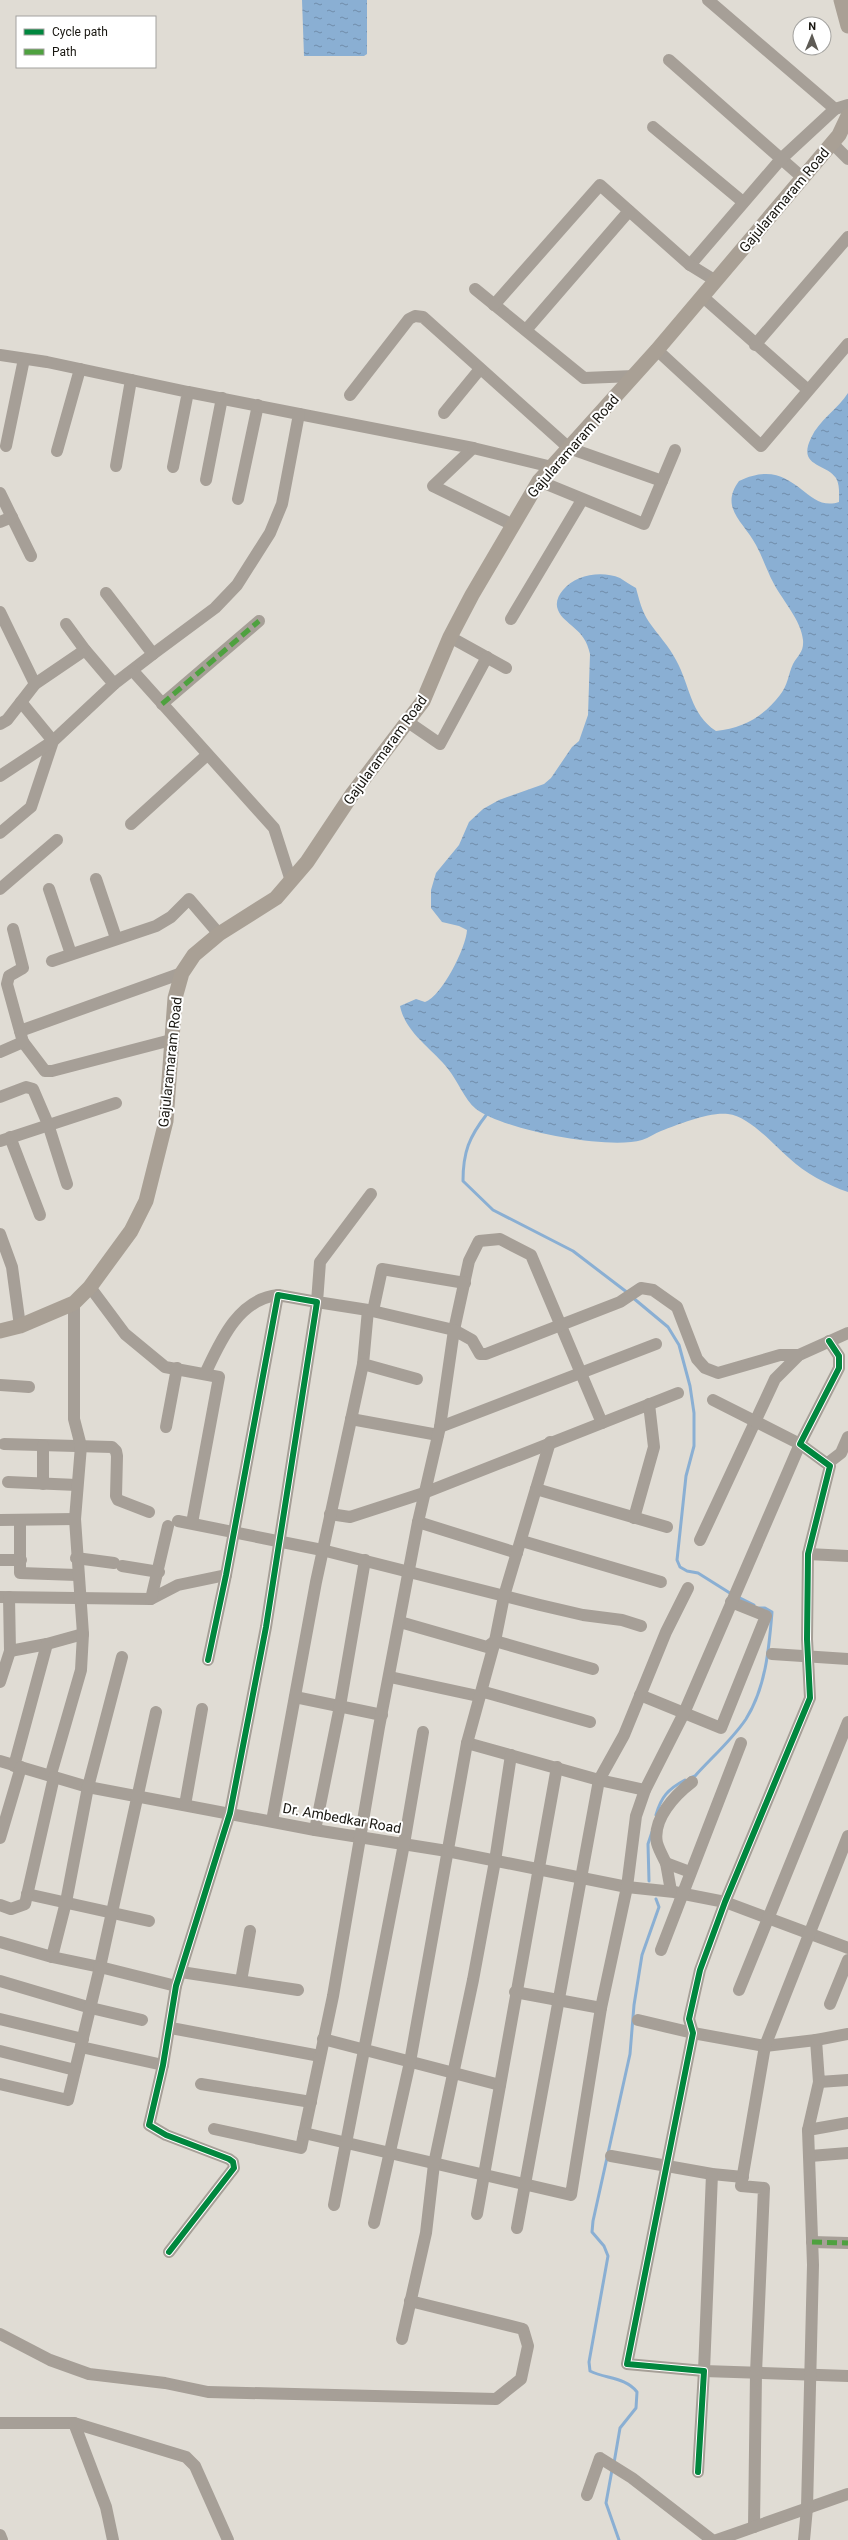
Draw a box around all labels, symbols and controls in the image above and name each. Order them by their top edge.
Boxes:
legend [16,16,156,68]
north arrow [792,16,832,56]
text: N [808,20,816,33]
text: Cycle path [52,25,108,39]
text: Path [52,45,77,59]
street label: Gajularamaram Road [736,145,832,255]
street label: Gajularamaram Road [524,391,622,501]
street label: Gajularamaram Road [340,692,430,808]
street label: Gajularamaram Road [155,996,185,1128]
street label: Dr. Ambedkar Road [282,1800,402,1836]

